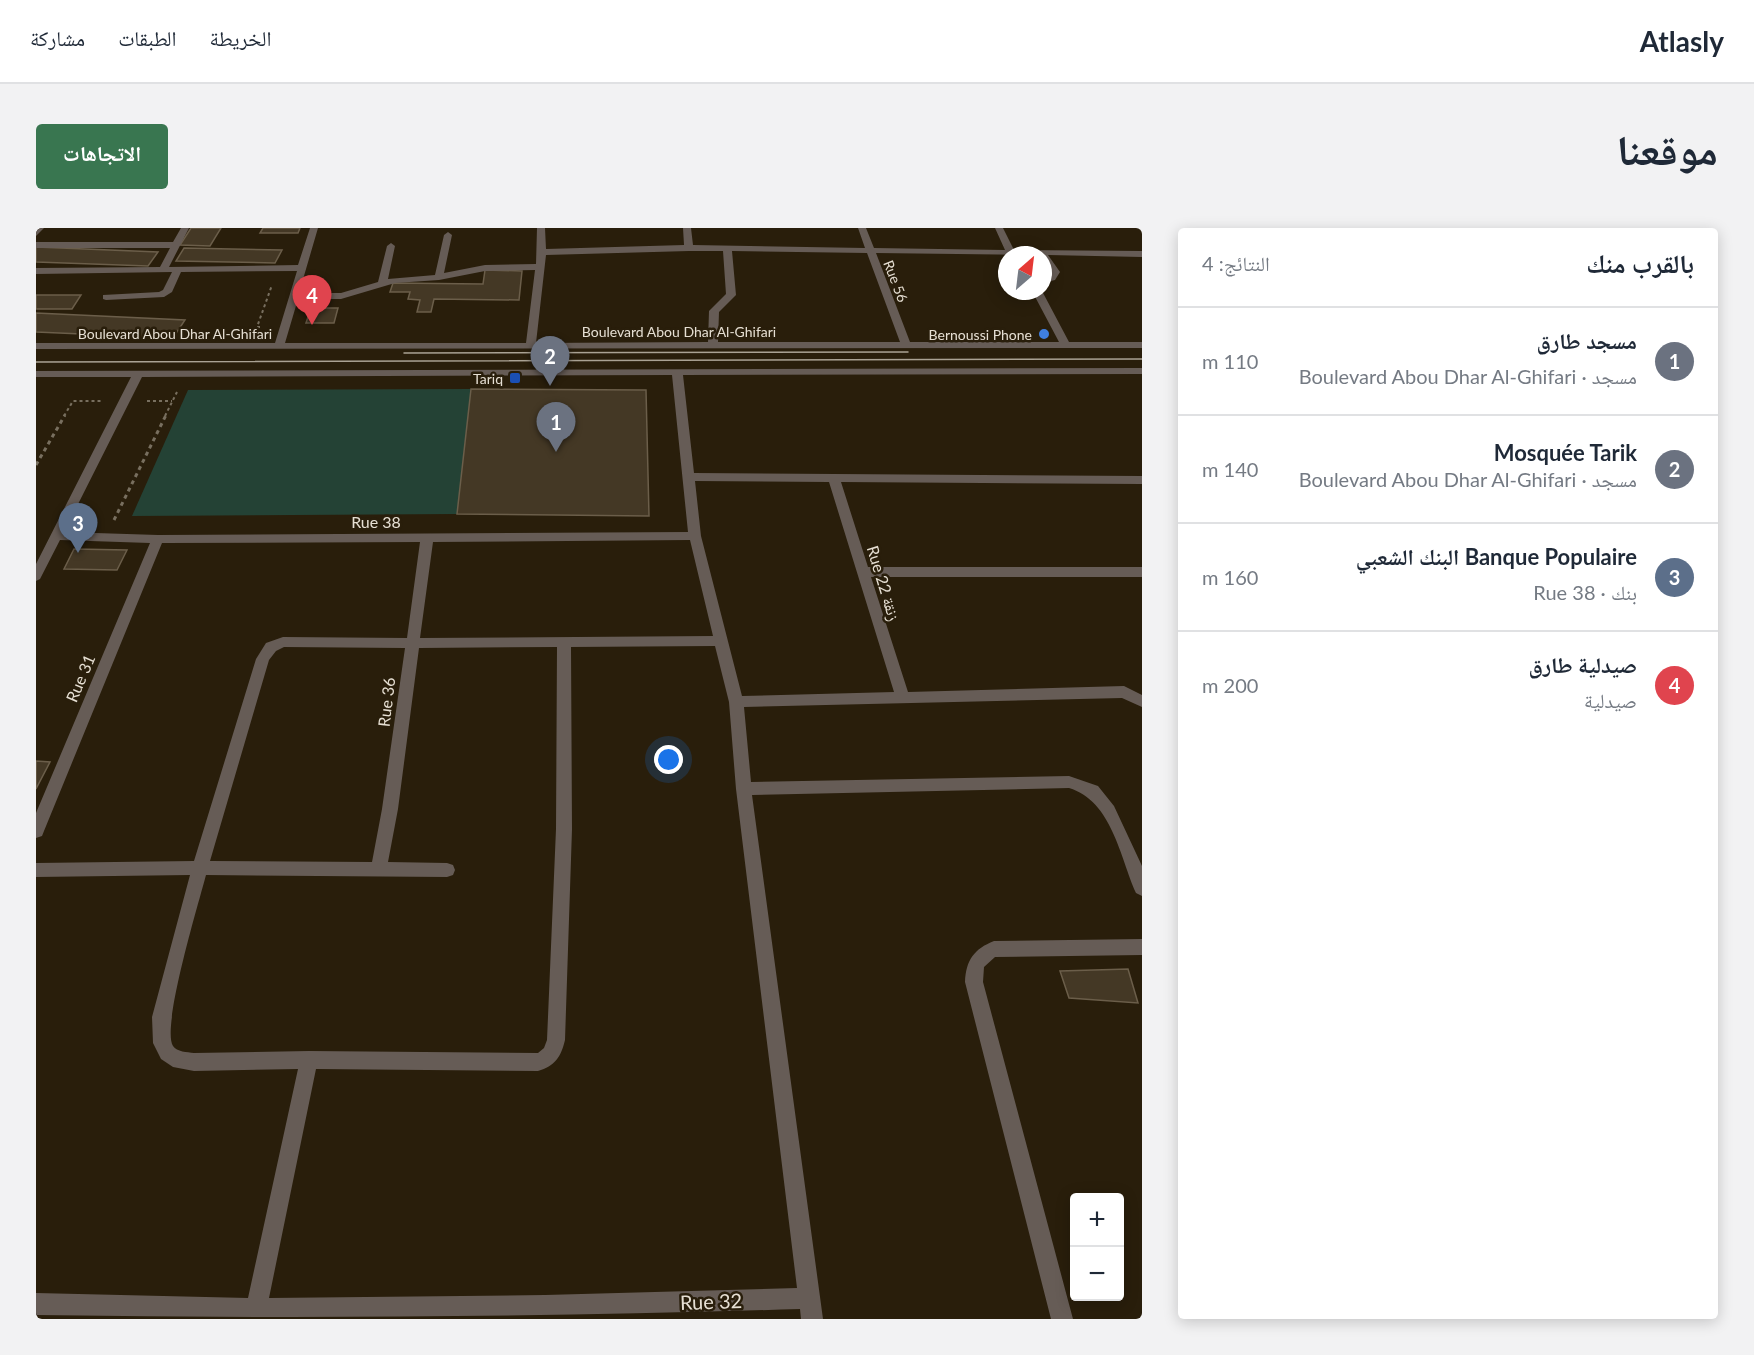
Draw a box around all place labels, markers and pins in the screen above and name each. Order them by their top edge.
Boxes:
pin: 4 [292,276,332,325]
place label: Bernoussi Phone [929,326,1032,343]
marker: Bernoussi Phone [1037,327,1051,341]
pin: 2 [530,336,570,386]
place label: Tariq [473,370,503,387]
marker: Tariq [508,371,522,385]
pin: 1 [536,402,576,452]
pin: 3 [58,504,98,553]

